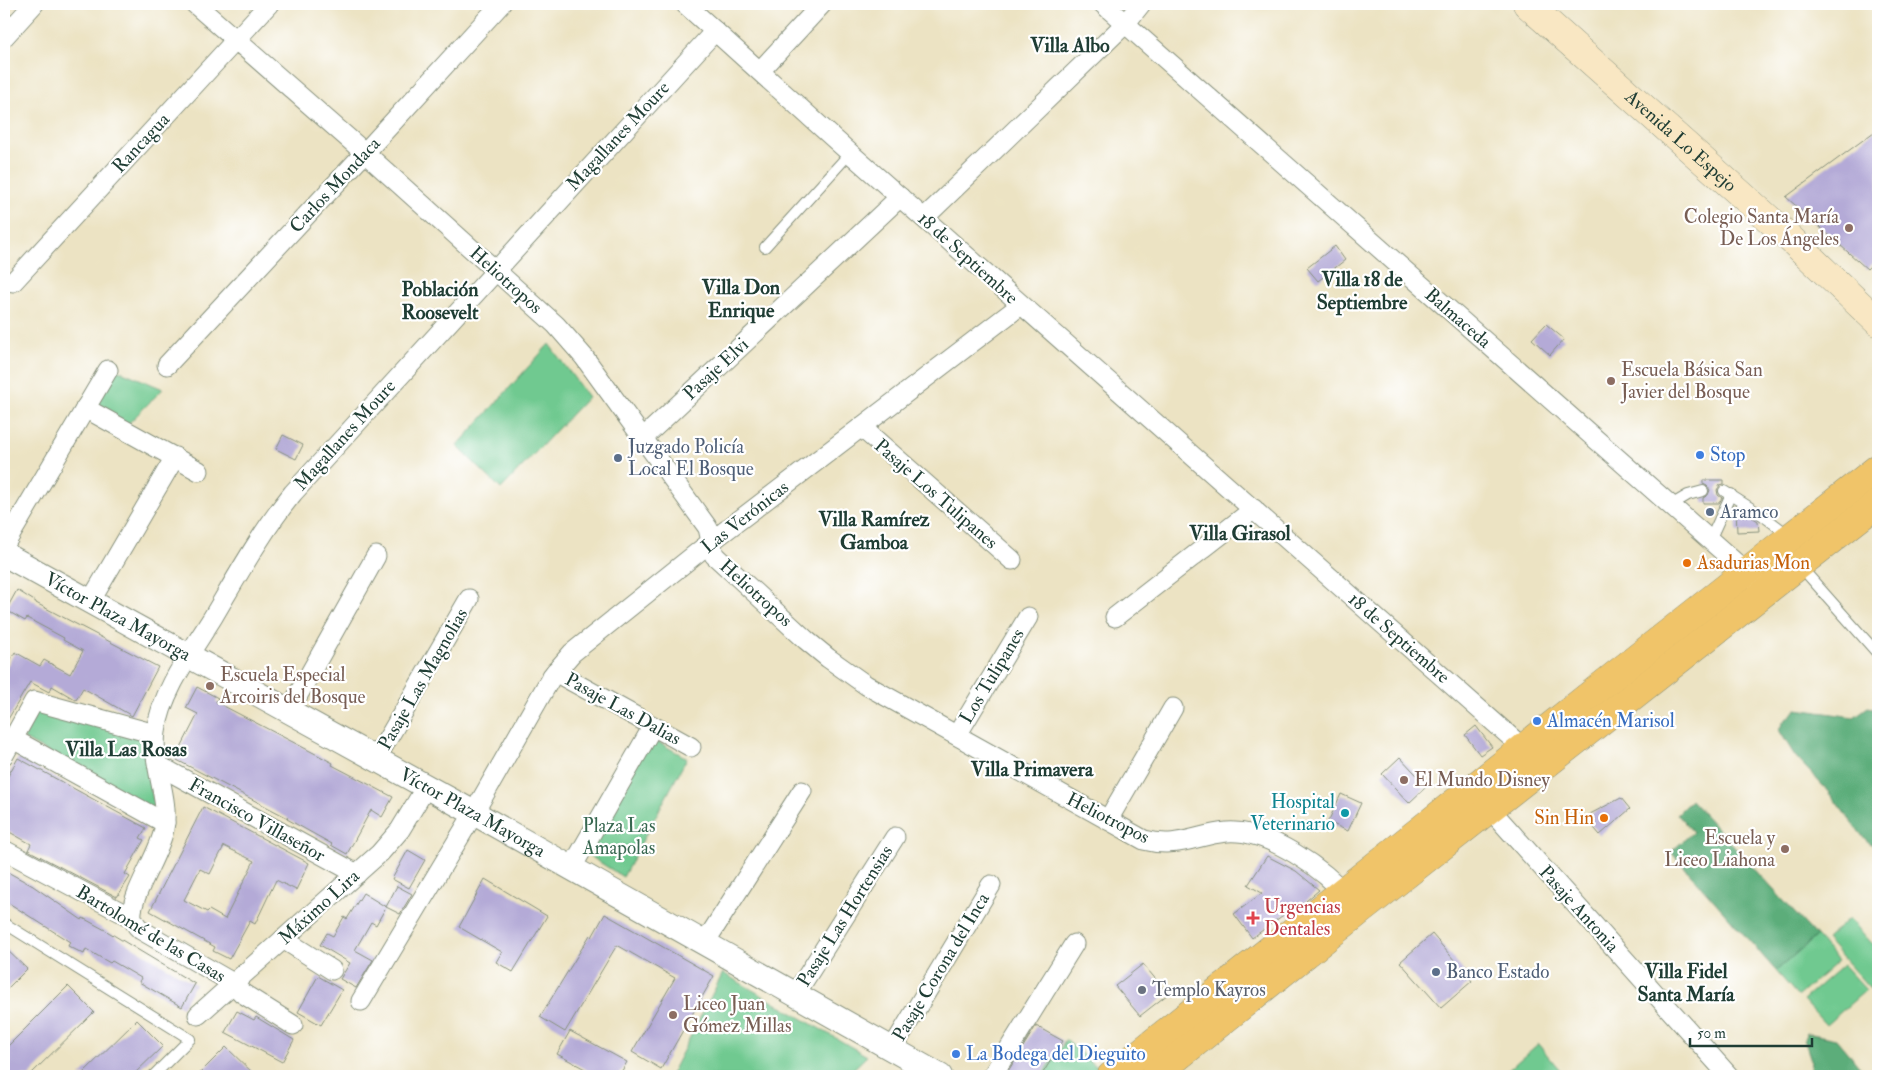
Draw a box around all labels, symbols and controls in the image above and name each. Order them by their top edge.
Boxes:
district label: Villa Albo [1029,33,1110,58]
street label: Magallanes Moure [561,76,675,196]
street label: Avenida Lo Espejo [1619,84,1742,197]
street label: Rancagua [107,108,175,178]
street label: Carlos Mondaca [284,132,386,238]
place label: Colegio Santa María De Los Ángeles [1684,205,1839,251]
street label: 18 de Septiembre [912,207,1023,310]
marker: Colegio Santa María De Los Ángeles [1843,222,1855,234]
street label: Heliotropos [464,241,547,320]
district label: Villa 18 de Septiembre [1317,267,1408,316]
district label: Villa Don Enrique [701,275,781,324]
district label: Población Roosevelt [401,277,479,325]
street label: Balmaceda [1420,283,1496,354]
street label: Pasaje Elvi [678,333,754,405]
place label: Escuela Básica San Javier del Bosque [1620,358,1763,404]
street label: Magallanes Moure [289,375,401,495]
marker: Escuela Básica San Javier del Bosque [1605,375,1617,387]
street label: Pasaje Los Tulipanes [869,434,1003,555]
place label: Juzgado Policía Local El Bosque [627,435,754,481]
place label: Stop [1710,443,1745,468]
marker: Stop [1694,449,1706,461]
marker: Juzgado Policía Local El Bosque [612,452,624,464]
street label: Las Verónicas [696,475,794,559]
place label: Aramco [1719,500,1778,524]
marker: Aramco [1704,506,1716,518]
district label: Villa Ramírez Gamboa [818,507,930,555]
district label: Villa Girasol [1188,521,1292,546]
place label: Asadurias Mon [1696,551,1810,575]
street label: Heliotropos [714,554,797,633]
marker: Asadurias Mon [1681,557,1693,569]
street label: Víctor Plaza Mayorga [41,567,195,667]
street label: 18 de Septiembre [1343,587,1455,690]
street label: Pasaje Las Magnolias [373,604,473,754]
street label: Los Tulipanes [954,624,1031,729]
place label: Escuela Especial Arcoiris del Bosque [219,663,365,709]
street label: Pasaje Las Dalias [561,667,685,751]
marker: Escuela Especial Arcoiris del Bosque [204,680,216,692]
place label: Almacén Marisol [1546,709,1675,733]
marker: Almacén Marisol [1531,715,1543,727]
district label: Villa Las Rosas [64,737,187,762]
district label: Villa Primavera [970,757,1094,782]
street label: Víctor Plaza Mayorga [395,762,550,863]
place label: El Mundo Disney [1414,768,1550,792]
street label: Francisco Villaseñor [185,773,329,867]
marker: El Mundo Disney [1398,774,1410,786]
street label: Heliotropos [1062,787,1153,850]
place label: Hospital Veterinario [1250,790,1335,836]
place label: Sin Hin [1534,806,1594,830]
marker: Hospital Veterinario [1339,807,1351,819]
marker: Sin Hin [1598,812,1610,824]
park label: Plaza Las Amapolas [582,814,655,861]
place label: Escuela y Liceo Liahona [1664,826,1776,872]
street label: Pasaje Las Hortensias [792,841,898,991]
marker: Escuela y Liceo Liahona [1779,843,1791,855]
street label: Pasaje Antonia [1534,861,1624,958]
street label: Máximo Lira [273,864,365,950]
street label: Bartolomé de las Casas [72,880,230,988]
street label: Pasaje Corona del Inca [887,888,995,1046]
place label: Urgencias Dentales [1264,895,1341,941]
marker: Urgencias Dentales [1246,911,1260,925]
district label: Villa Fidel Santa María [1638,959,1735,1007]
place label: Banco Estado [1446,960,1549,984]
marker: Banco Estado [1430,966,1442,978]
place label: Templo Kayros [1152,978,1266,1003]
marker: Templo Kayros [1136,984,1148,996]
place label: Liceo Juan Gómez Millas [683,992,791,1038]
marker: Liceo Juan Gómez Millas [667,1009,679,1021]
scale bar [1690,1015,1812,1047]
text: 50 m [1697,1024,1726,1043]
place label: La Bodega del Dieguito [966,1042,1146,1066]
marker: La Bodega del Dieguito [950,1048,962,1060]

